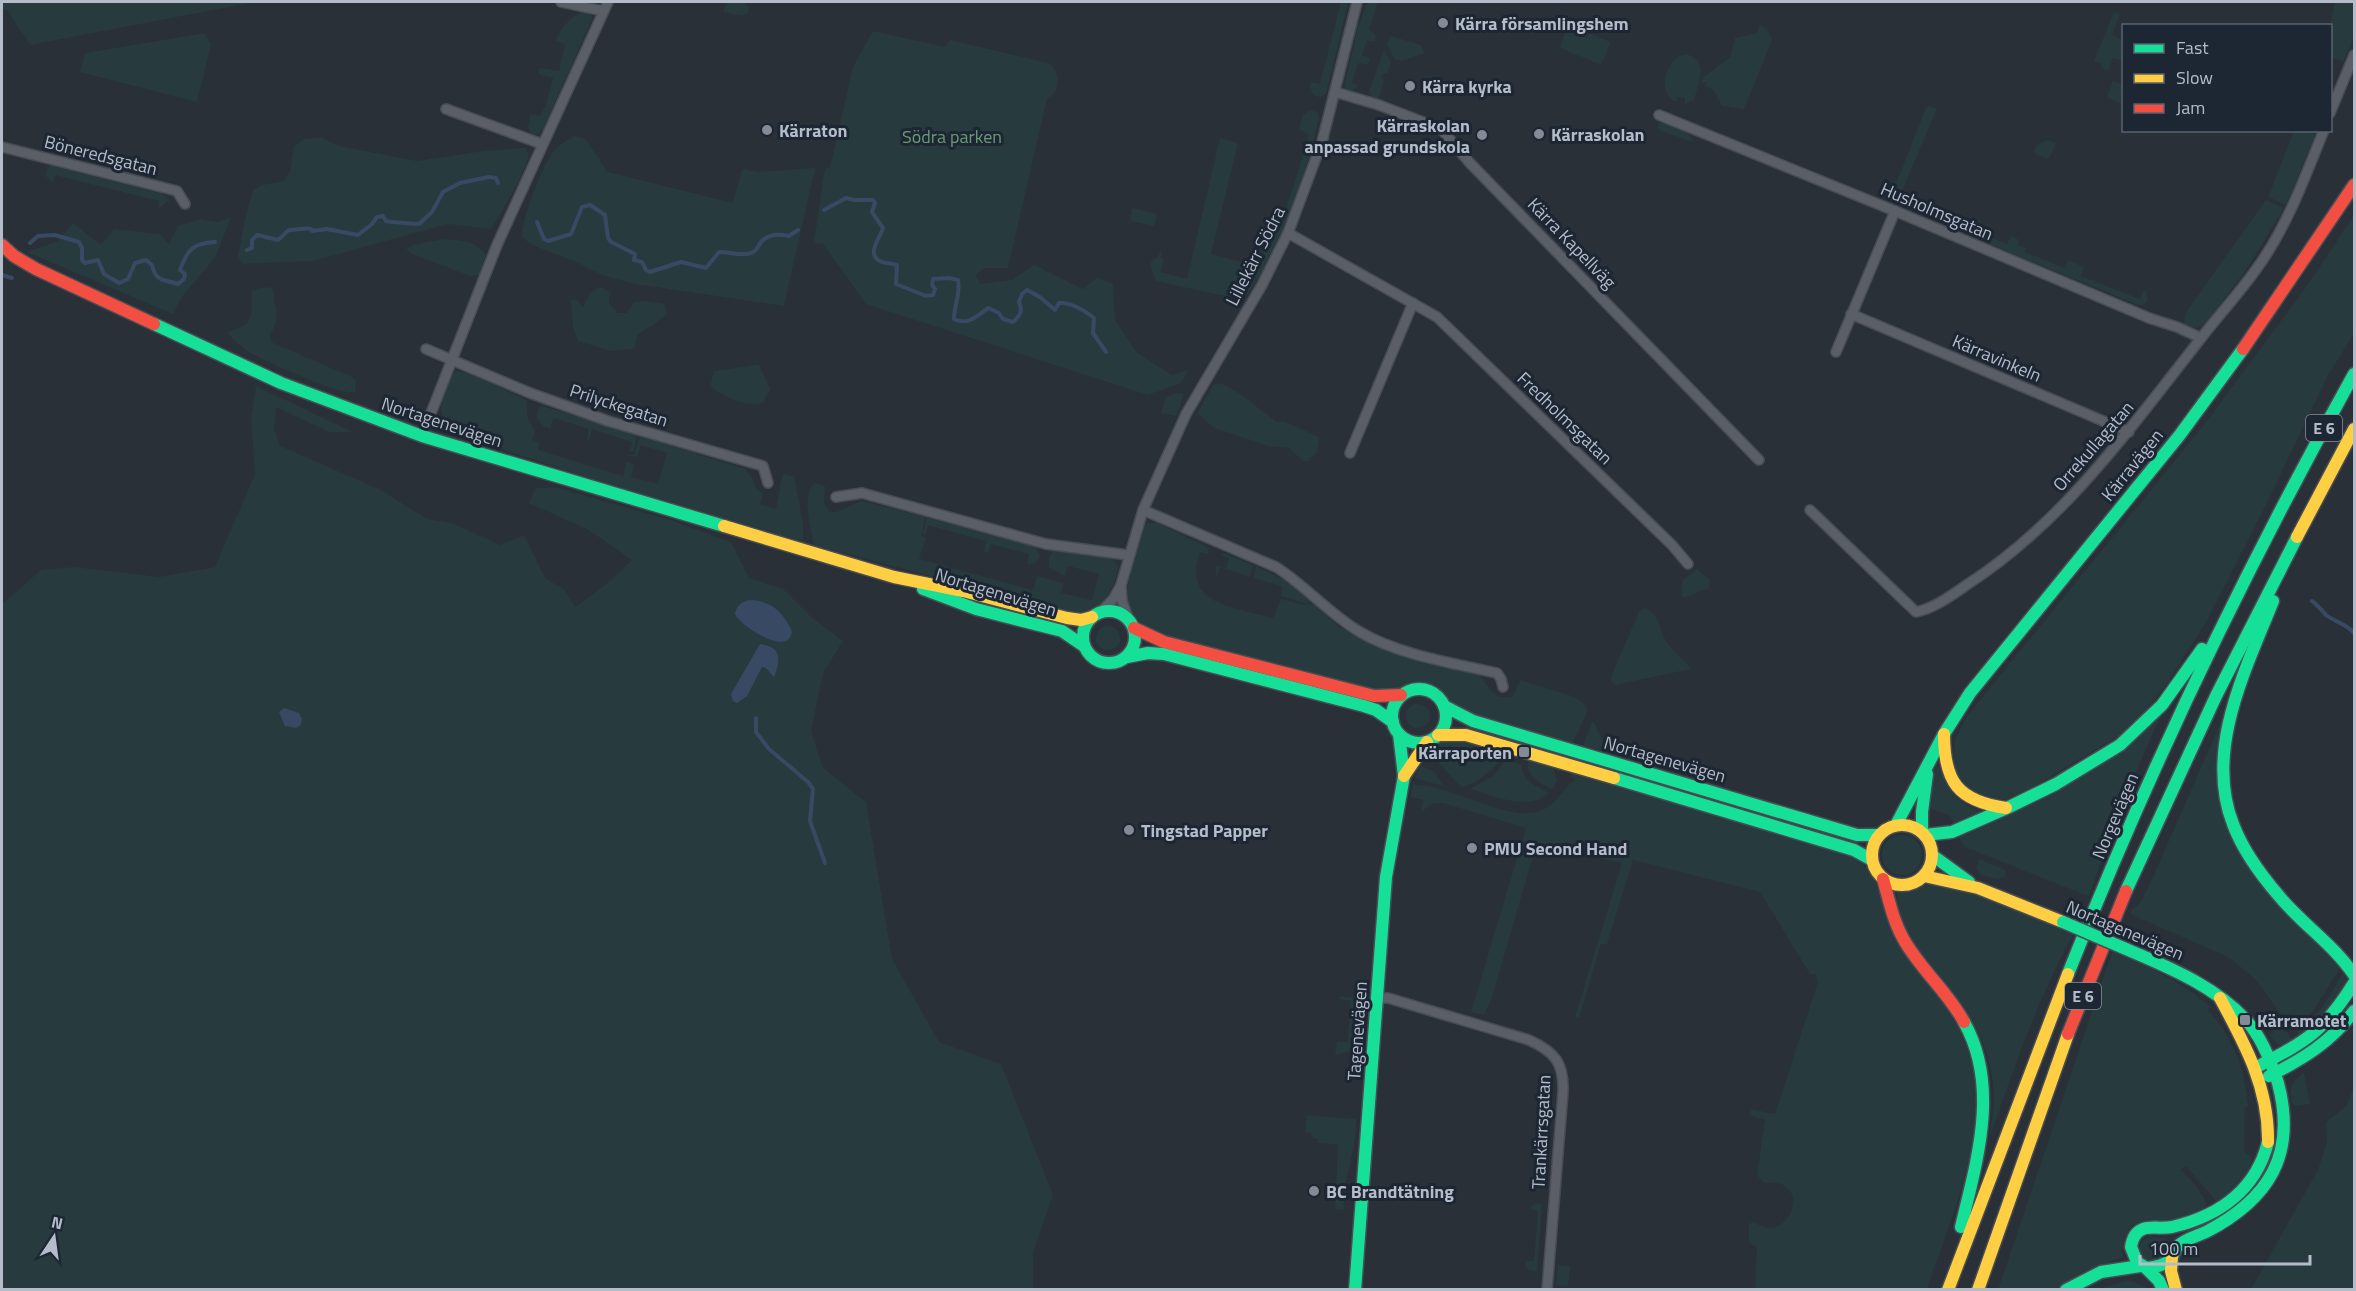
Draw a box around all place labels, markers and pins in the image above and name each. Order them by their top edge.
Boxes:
place label: Kärra församlingshem [1455,10,1629,37]
marker: Kärra församlingshem [1436,16,1450,30]
place label: Kärra kyrka [1422,73,1512,100]
marker: Kärra kyrka [1403,79,1417,93]
place label: Kärraskolan anpassad grundskola [1304,112,1470,160]
place label: Kärraton [779,117,847,144]
place label: Kärraskolan [1551,121,1645,148]
marker: Kärraton [760,123,774,137]
marker: Kärraskolan [1532,127,1546,141]
marker: Kärraskolan anpassad grundskola [1475,128,1489,142]
place label: Kärraporten [1418,739,1512,766]
marker: Kärraporten [1517,745,1531,759]
place label: Tingstad Papper [1141,817,1268,844]
marker: Tingstad Papper [1122,823,1136,837]
place label: PMU Second Hand [1484,835,1627,862]
marker: PMU Second Hand [1465,841,1479,855]
place label: Kärramotet [2257,1007,2347,1034]
marker: Kärramotet [2238,1013,2252,1027]
place label: BC Brandtätning [1326,1178,1454,1205]
marker: BC Brandtätning [1307,1184,1321,1198]

